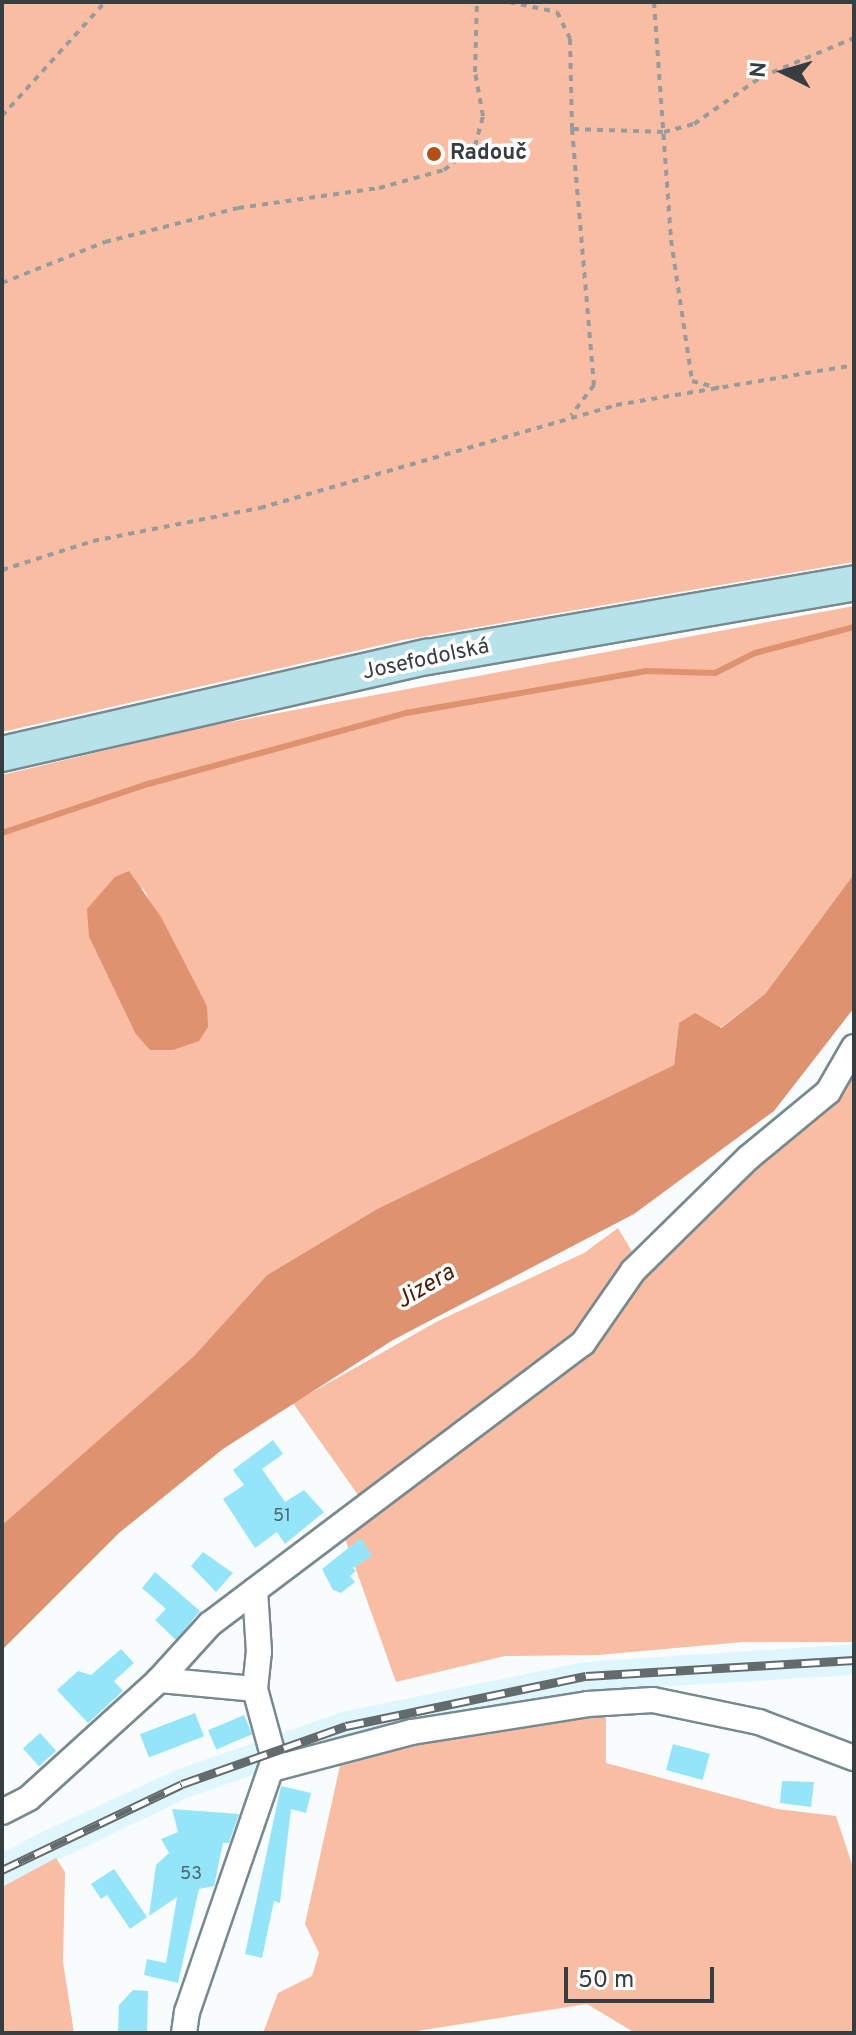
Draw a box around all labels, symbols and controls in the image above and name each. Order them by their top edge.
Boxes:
north arrow [744,32,824,112]
text: N [745,61,774,79]
place label: Radouč [450,141,527,167]
marker: Radouč [425,145,443,163]
street label: Josefodolská [360,634,492,686]
water label: Jizera [392,1259,460,1317]
house number: 51 [273,1506,291,1528]
house number: 53 [180,1864,202,1886]
scale bar [568,1951,718,2001]
text: 50 m [578,1966,634,1996]

